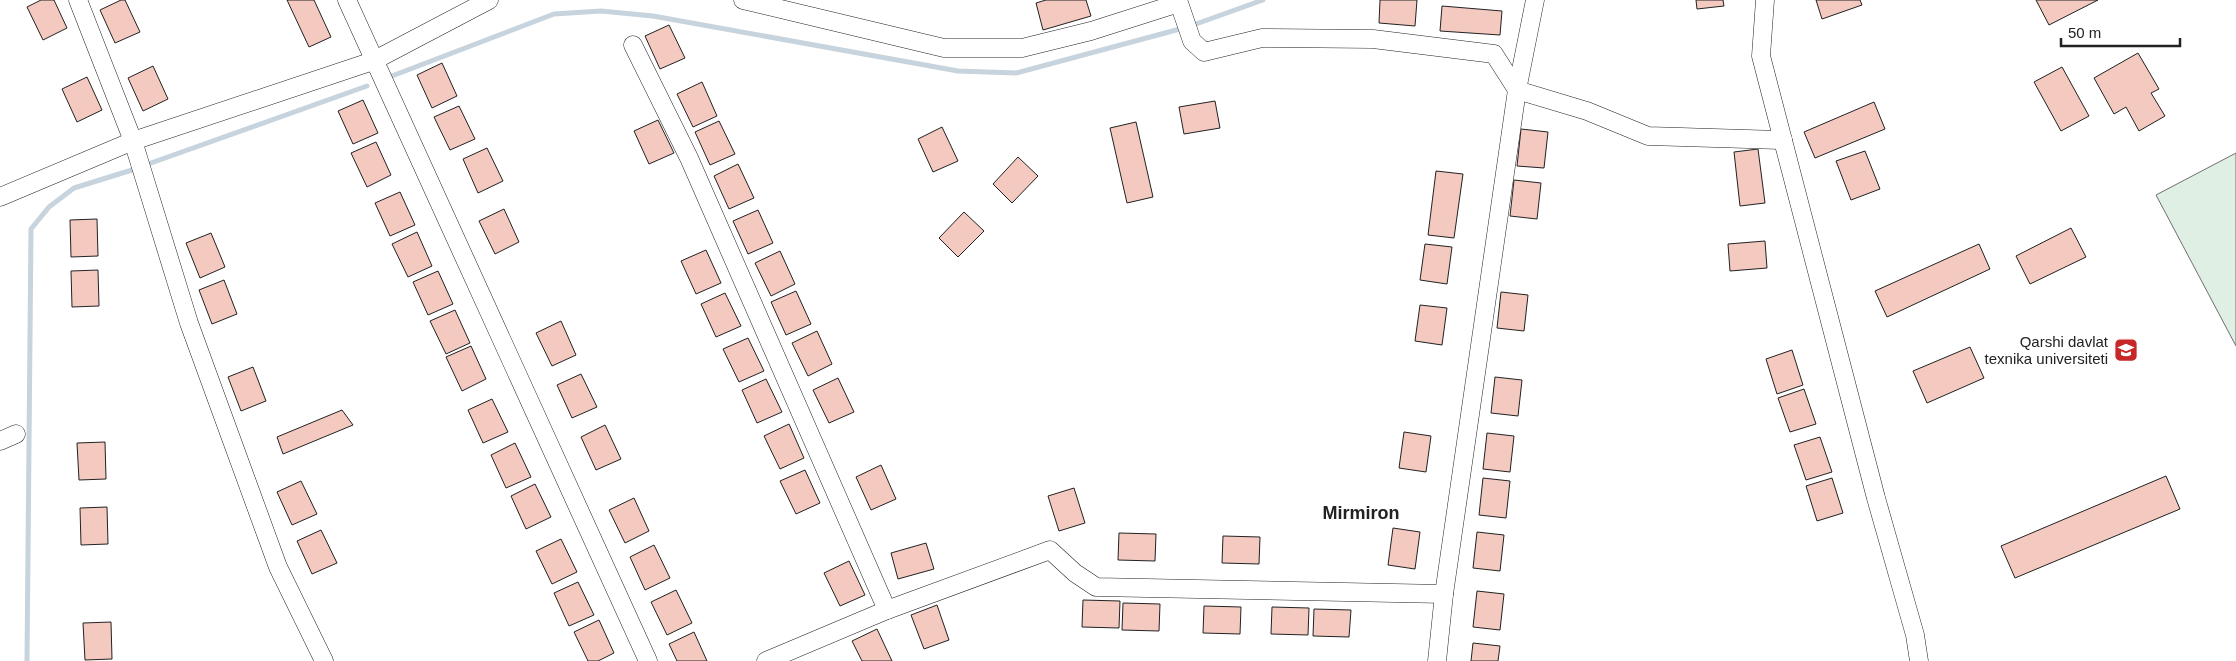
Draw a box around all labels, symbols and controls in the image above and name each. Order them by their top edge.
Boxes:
scale bar [2061,15,2180,47]
text: 50 m [2068,24,2101,41]
place label: Qarshi davlat texnika universiteti [1985,333,2109,367]
school or university icon: Qarshi davlat texnika universiteti [2113,337,2139,363]
district label: Mirmiron [1322,503,1400,523]

